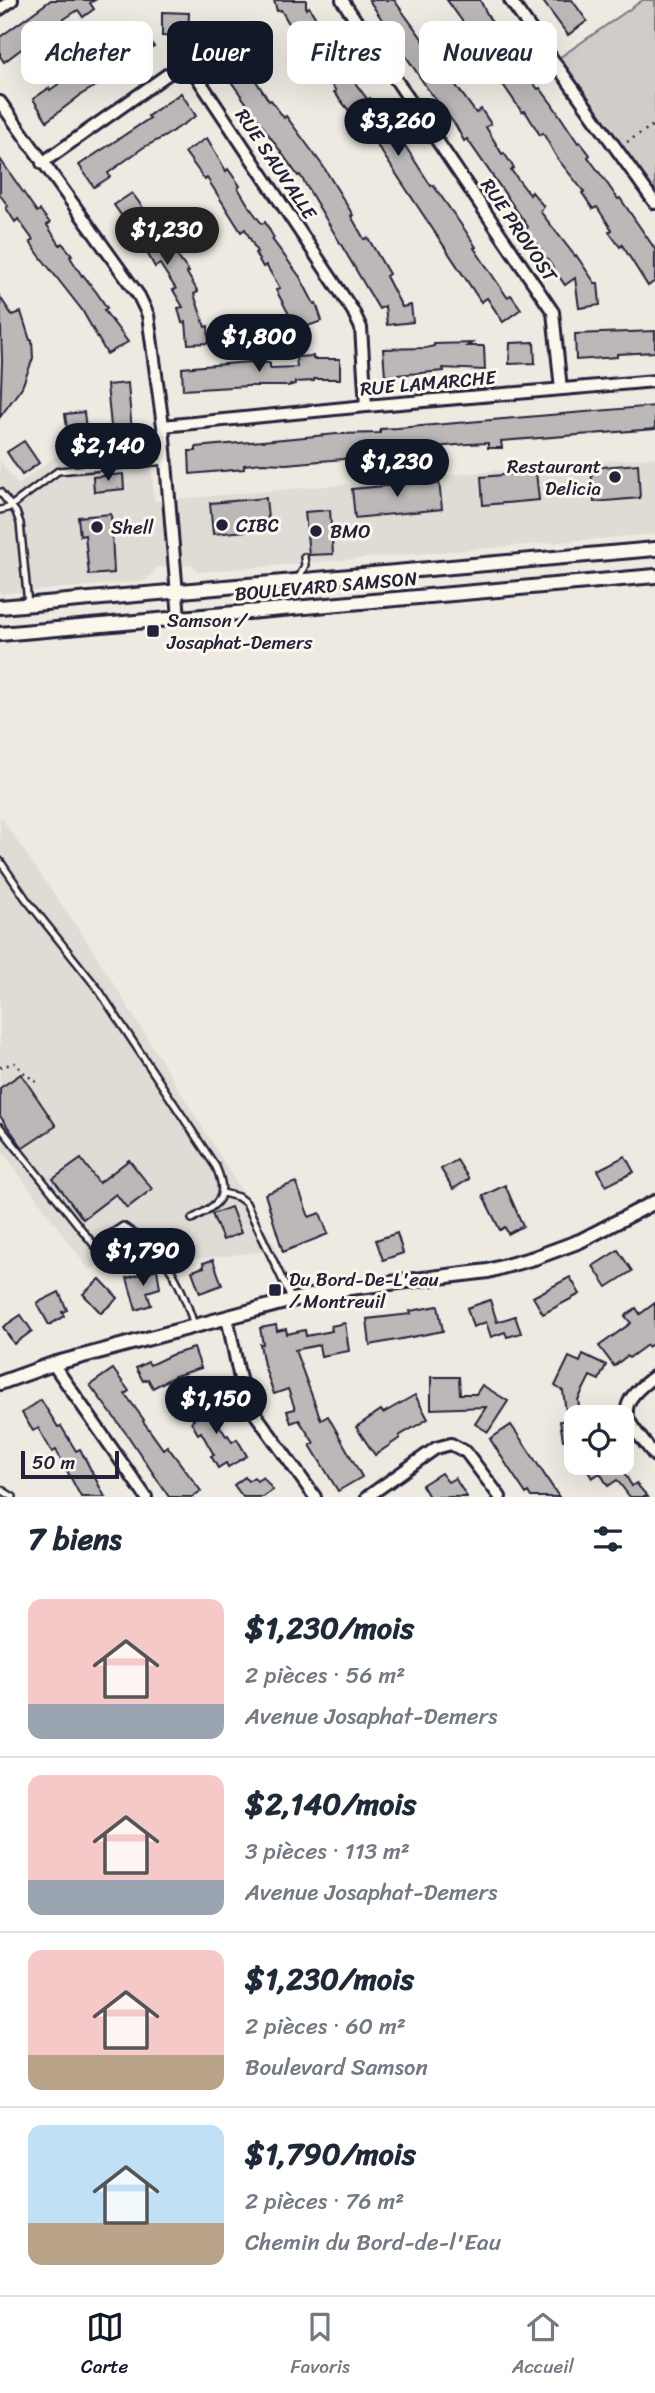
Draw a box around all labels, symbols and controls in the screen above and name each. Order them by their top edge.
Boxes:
chip: Acheter [21,21,153,84]
chip: Louer [167,21,273,84]
chip: Filtres [287,21,405,84]
chip: Nouveau [419,21,557,84]
pin: $3,260 [341,99,455,158]
text: $3,260 [360,100,436,141]
street label: RUE SAUVALLE [226,102,326,228]
street label: RUE PROVOST [472,171,567,290]
pin: $1,230 [110,208,224,267]
text: $1,230 [131,209,203,250]
pin: $1,800 [202,314,316,374]
text: $1,800 [222,316,296,357]
street label: RUE LAMARCHE [359,361,499,405]
pin: $2,140 [51,424,165,483]
text: $2,140 [71,425,145,466]
pin: $1,230 [340,440,454,499]
text: $1,230 [361,441,433,482]
place label: Restaurant Delicia [507,450,601,505]
marker: Restaurant Delicia [607,469,623,485]
place label: CIBC [236,509,280,542]
place label: Shell [111,511,154,544]
place label: BMO [330,515,371,548]
marker: CIBC [214,517,230,533]
marker: Shell [89,519,105,535]
marker: BMO [308,523,324,539]
street label: BOULEVARD SAMSON [233,562,419,610]
place label: Samson / Josaphat-Demers [166,604,313,659]
marker: Samson / Josaphat-Demers [145,623,161,639]
pin: $1,790 [86,1228,200,1288]
text: $1,790 [106,1230,180,1271]
place label: Du Bord-De-L'eau / Montreuil [289,1263,439,1318]
marker: Du Bord-De-L'eau / Montreuil [267,1282,283,1298]
pin: $1,150 [159,1376,273,1436]
text: $1,150 [181,1378,251,1419]
map controls [564,1405,634,1475]
button: locate [564,1405,634,1475]
text: 50 m [32,1446,75,1479]
scale bar [21,1448,119,1480]
text: 7 biens [28,1512,122,1566]
icon: filters [589,1520,627,1558]
text: $1,230/mois [245,1601,414,1655]
icon: home [84,1627,168,1711]
text: 2 pièces · 56 m² [245,1655,405,1696]
text: Avenue Josaphat-Demers [245,1696,497,1737]
text: $2,140/mois [245,1777,416,1831]
icon: home [84,1803,168,1887]
text: 3 pièces · 113 m² [245,1831,410,1872]
text: Avenue Josaphat-Demers [245,1872,497,1913]
text: $1,230/mois [245,1952,414,2006]
icon: home [84,1978,168,2062]
text: 2 pièces · 60 m² [245,2006,406,2047]
text: Boulevard Samson [245,2047,428,2088]
text: $1,790/mois [245,2127,416,2181]
icon: home [84,2153,168,2237]
text: 2 pièces · 76 m² [245,2181,404,2222]
text: Chemin du Bord-de-l'Eau [245,2222,501,2263]
tab: Carte [81,2308,128,2383]
tab: Favoris [291,2308,350,2383]
tab: Accueil [512,2308,574,2383]

